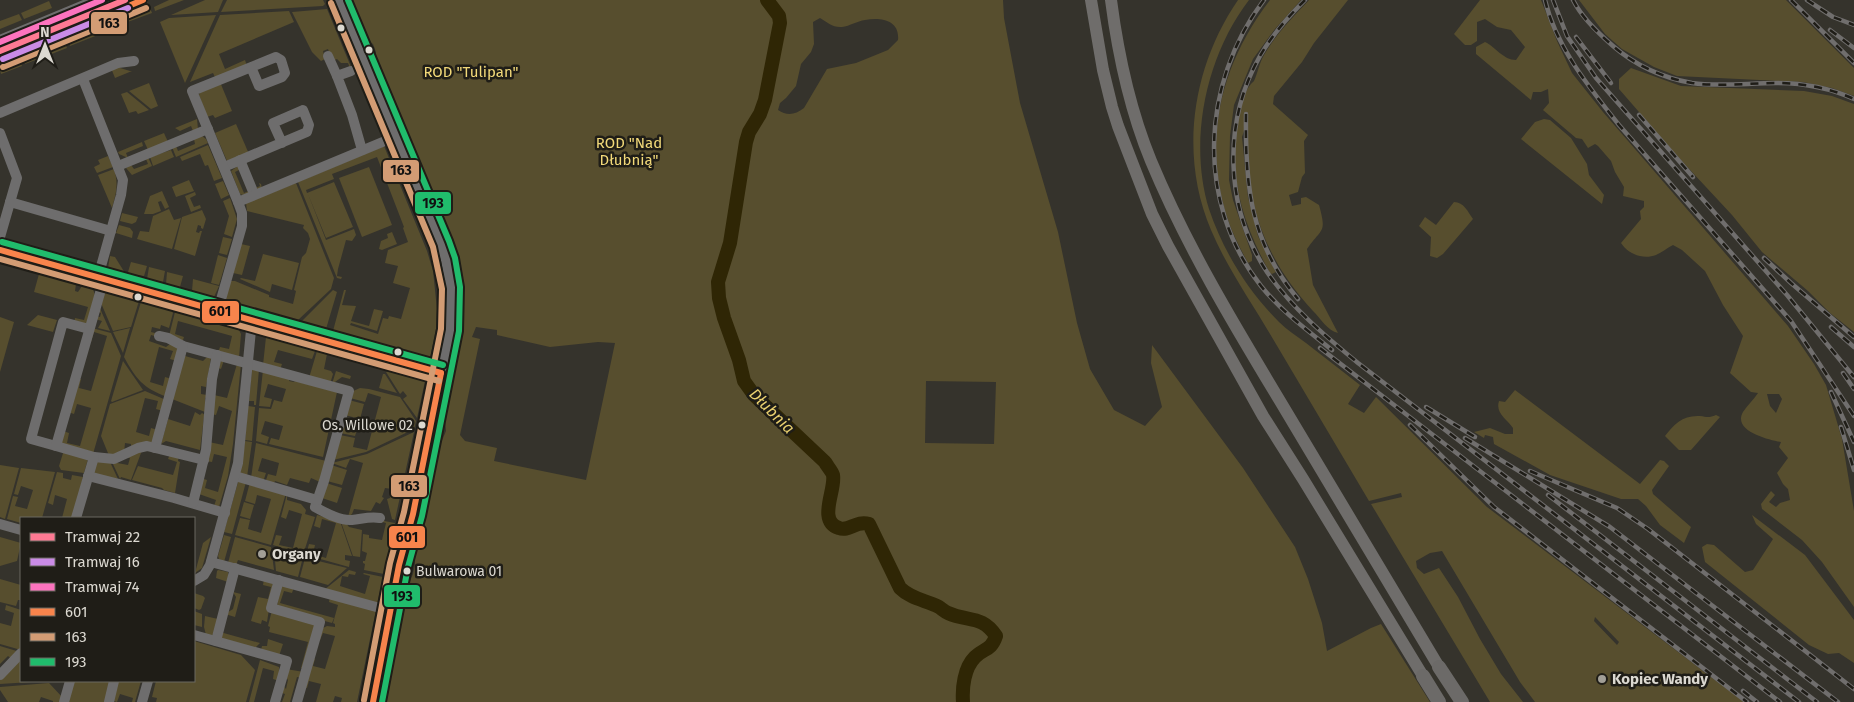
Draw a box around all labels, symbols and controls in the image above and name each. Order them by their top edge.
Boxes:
line badge: 163 [90,11,128,35]
text: 163 [98,15,120,32]
north arrow [20,20,70,70]
unlabelled marker [336,23,346,33]
text: N [40,24,50,41]
unlabelled marker [364,45,374,55]
park label: ROD "Tulipan" [423,63,519,81]
park label: ROD "Nad Dłubnią" [596,134,662,169]
line badge: 163 [382,159,420,183]
text: 163 [390,162,412,179]
line badge: 193 [414,191,452,215]
text: 193 [422,195,444,212]
unlabelled marker [133,292,143,302]
line badge: 601 [201,300,240,324]
text: 601 [209,303,231,320]
unlabelled marker [393,347,403,357]
water label: Dłubnia [745,384,799,438]
place label: Os. Willowe 02 [322,417,413,434]
marker: Os. Willowe 02 [417,420,427,430]
line badge: 163 [390,474,428,498]
text: 163 [398,478,420,495]
legend [20,517,195,682]
line badge: 601 [388,525,426,549]
text: Tramwaj 22 [65,528,140,546]
text: 601 [396,529,418,546]
place label: Organy [272,545,321,563]
marker: Organy [256,548,268,560]
text: Tramwaj 16 [65,553,140,571]
place label: Bulwarowa 01 [416,563,502,580]
marker: Bulwarowa 01 [402,566,412,576]
text: Tramwaj 74 [65,578,139,596]
line badge: 193 [383,584,421,608]
text: 193 [391,588,413,605]
text: 601 [65,603,88,621]
text: 163 [65,628,87,646]
text: 193 [65,653,87,671]
place label: Kopiec Wandy [1612,670,1708,688]
marker: Kopiec Wandy [1596,673,1608,685]

